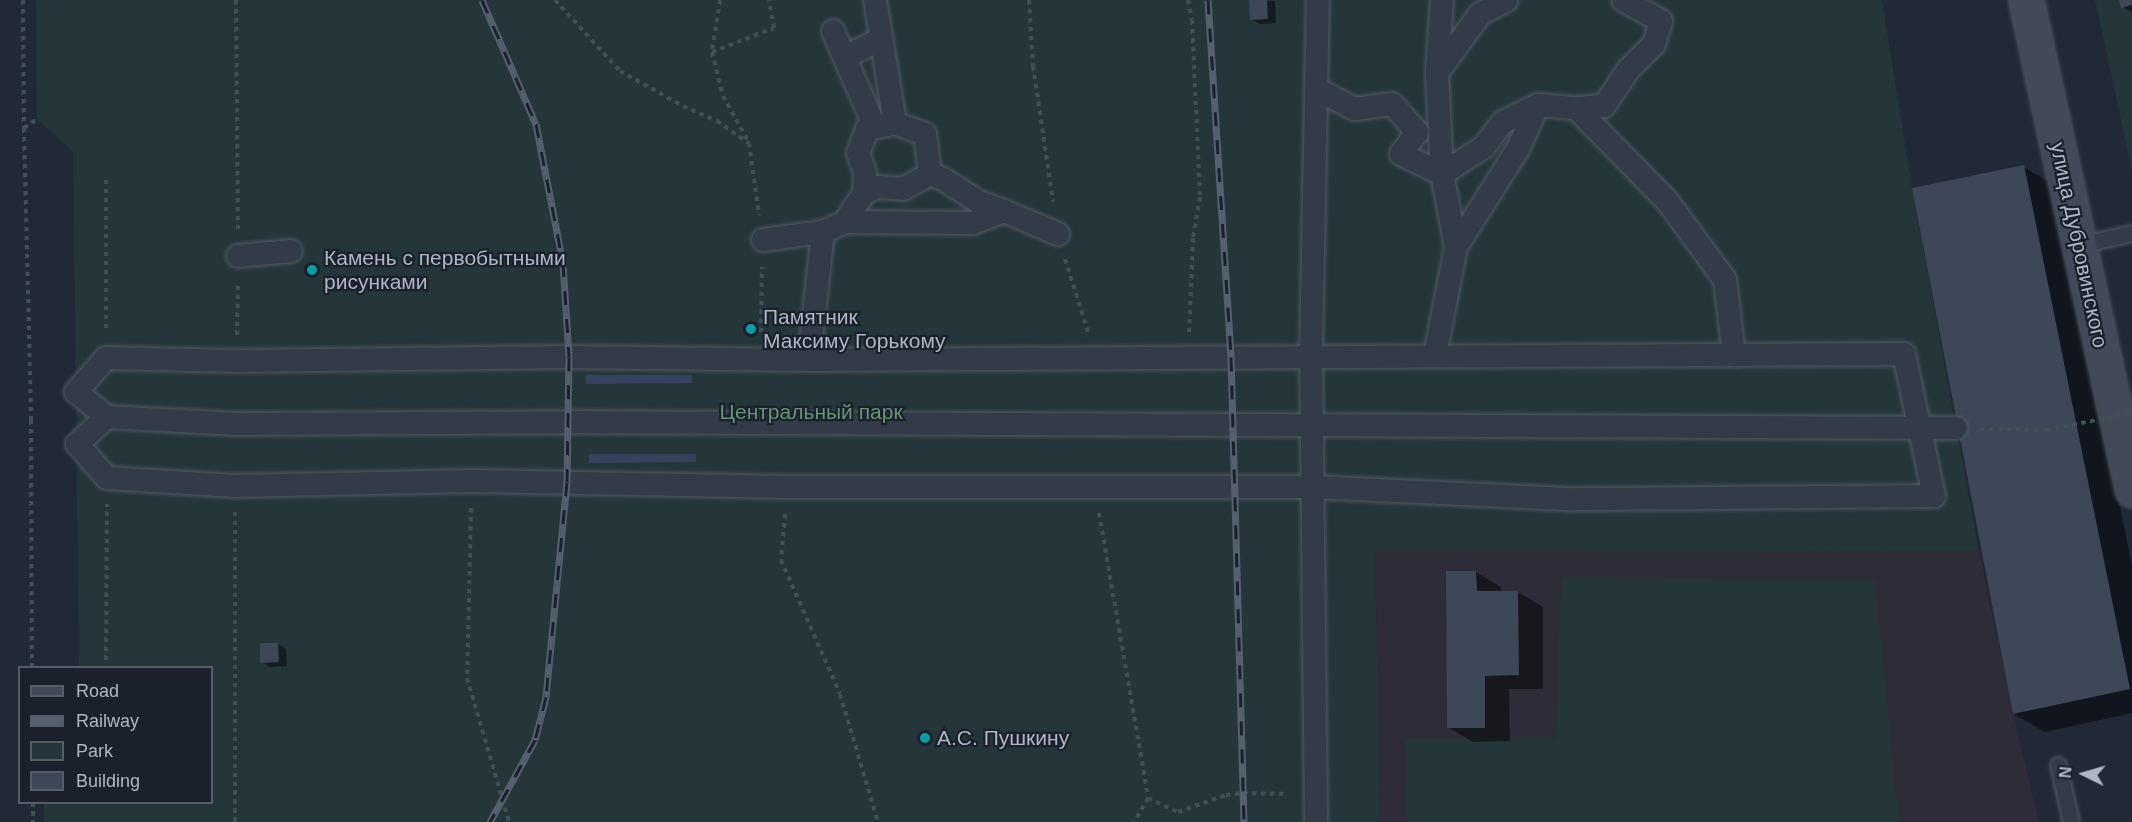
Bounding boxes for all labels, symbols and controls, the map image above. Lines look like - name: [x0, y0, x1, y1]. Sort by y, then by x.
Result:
- street label: улица Дубровинского: [2045, 140, 2113, 350]
- place label: Камень с первобытными рисунками: [324, 245, 566, 295]
- marker: Камень с первобытными рисунками: [305, 263, 319, 277]
- place label: Памятник Максиму Горькому: [763, 304, 946, 354]
- marker: Памятник Максиму Горькому: [744, 322, 758, 336]
- park label: Центральный парк: [719, 399, 903, 425]
- legend: [18, 666, 213, 804]
- text: Road: [76, 681, 119, 701]
- text: Railway: [76, 711, 139, 731]
- place label: А.С. Пушкину: [937, 725, 1069, 751]
- marker: А.С. Пушкину: [918, 731, 932, 745]
- text: Park: [76, 741, 113, 761]
- north arrow: [2054, 744, 2114, 804]
- text: N: [2057, 766, 2075, 779]
- text: Building: [76, 771, 140, 791]

